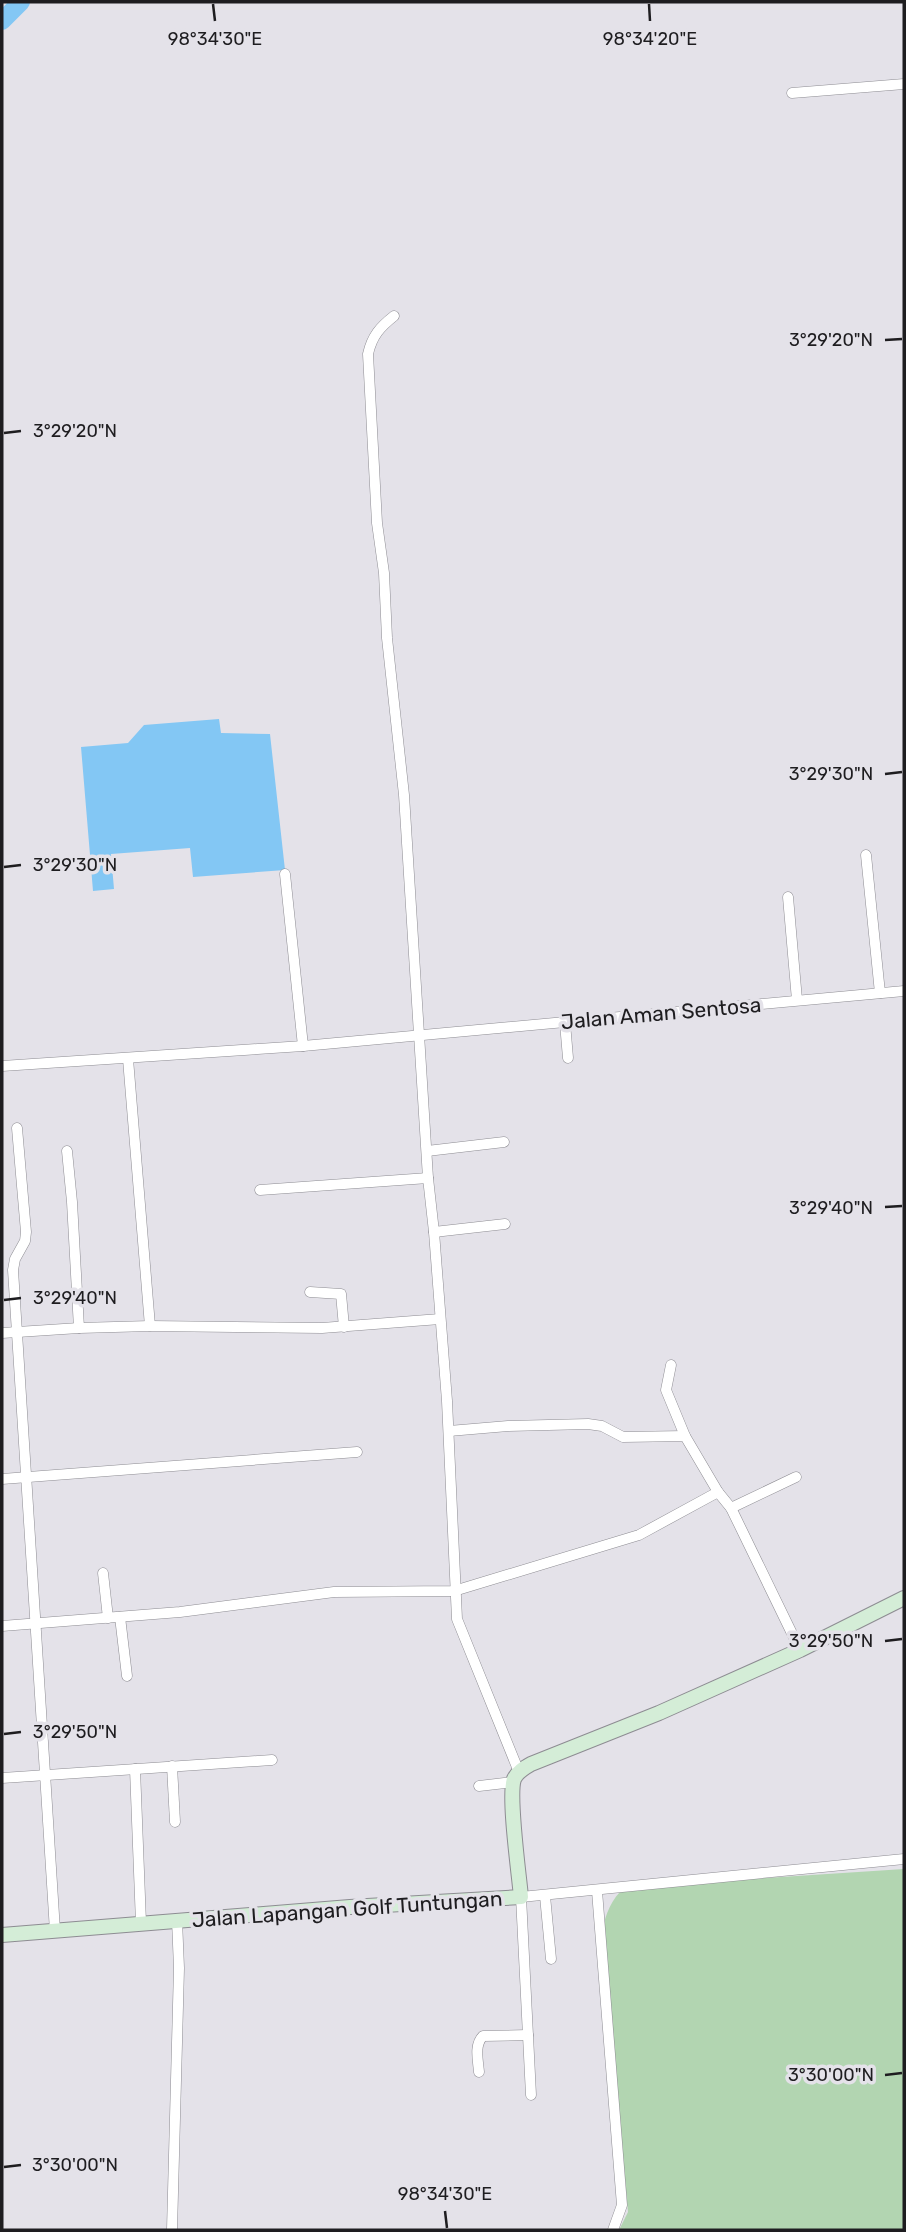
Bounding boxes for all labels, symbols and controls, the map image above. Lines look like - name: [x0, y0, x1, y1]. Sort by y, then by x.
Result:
- text: 98°34'30"E: [168, 28, 262, 50]
- text: 98°34'20"E: [603, 28, 697, 50]
- text: 3°29'20"N: [789, 329, 873, 351]
- text: 3°29'20"N: [33, 420, 117, 442]
- text: 3°29'30"N: [789, 763, 873, 785]
- text: 3°29'30"N: [33, 854, 117, 876]
- street label: Jalan Aman Sentosa: [560, 992, 762, 1034]
- text: 3°29'40"N: [789, 1197, 873, 1219]
- text: 3°29'40"N: [33, 1287, 117, 1309]
- text: 3°29'50"N: [789, 1630, 873, 1652]
- text: 3°29'50"N: [33, 1721, 117, 1743]
- street label: Jalan Lapangan Golf Tuntungan: [191, 1886, 503, 1932]
- text: 3°30'00"N: [788, 2064, 874, 2086]
- text: 3°30'00"N: [32, 2154, 118, 2176]
- text: 98°34'30"E: [398, 2183, 492, 2205]

